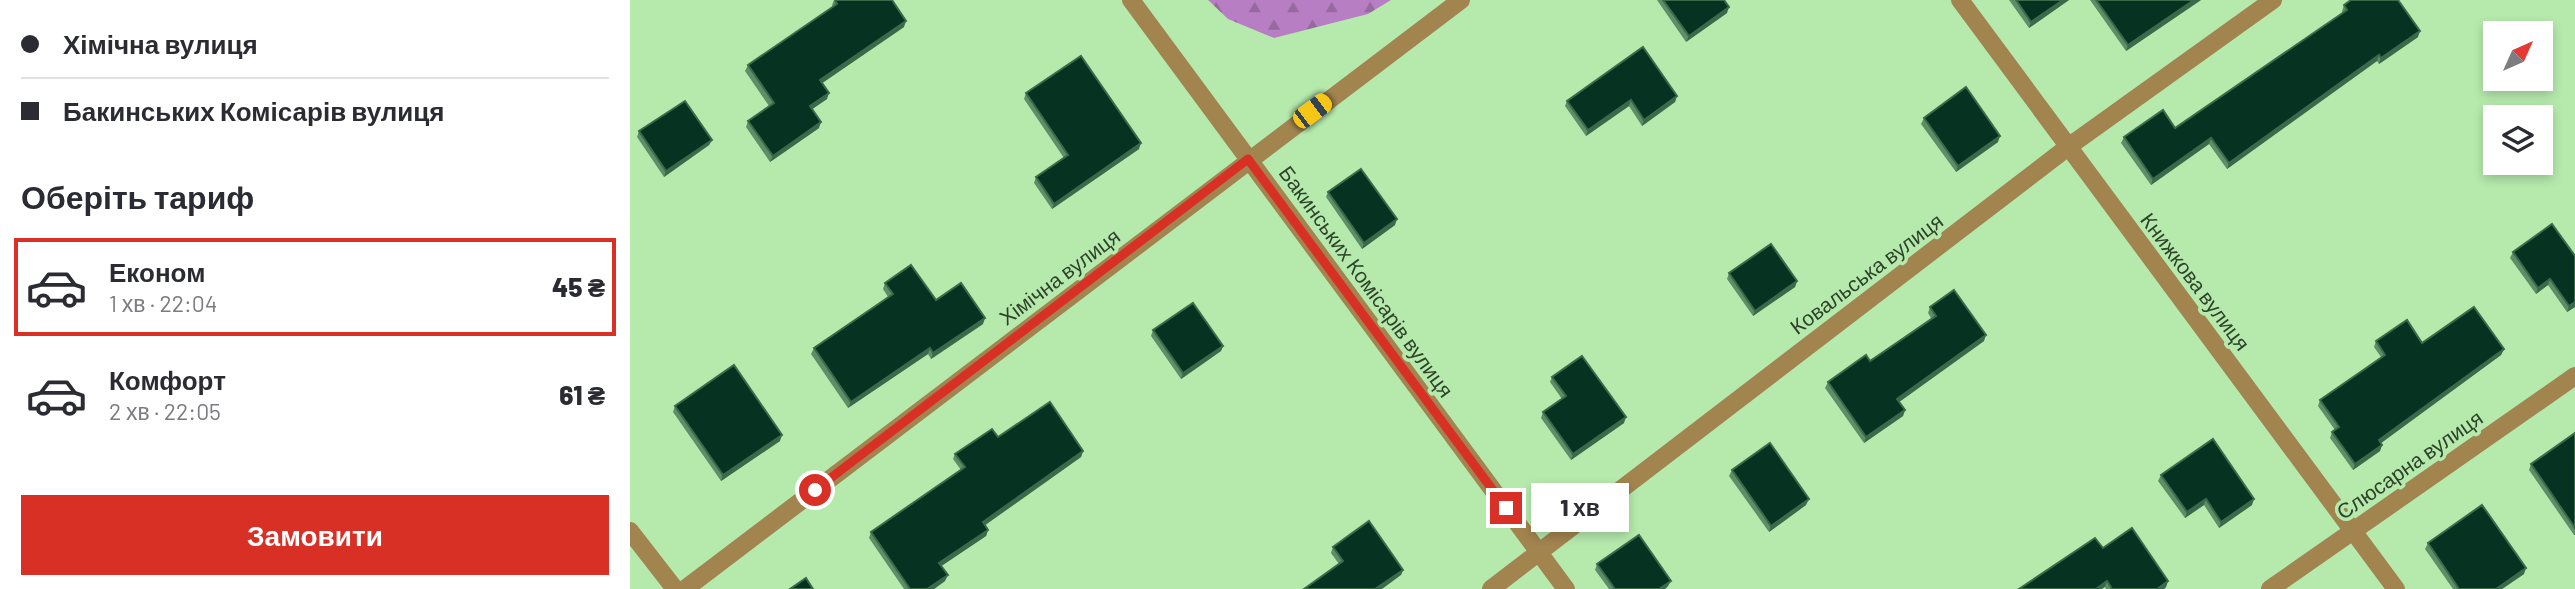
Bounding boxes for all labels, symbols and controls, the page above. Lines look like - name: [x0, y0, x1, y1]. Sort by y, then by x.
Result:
- north arrow: [2483, 21, 2553, 91]
- map controls: [2483, 21, 2553, 175]
- text: Хімічна вулиця: [63, 28, 258, 59]
- car: [1289, 90, 1336, 132]
- text: Бакинських Комісарів вулиця: [63, 95, 444, 126]
- button: layers: [2483, 105, 2553, 175]
- street label: Бакинських Комісарів вулиця: [1275, 160, 1459, 402]
- text: Оберіть тариф: [21, 177, 254, 215]
- street label: Ковальська вулиця: [1785, 207, 1947, 339]
- street label: Книжкова вулиця: [2136, 207, 2256, 355]
- street label: Хімічна вулиця: [994, 223, 1124, 329]
- icon: car: [25, 256, 88, 319]
- text: Економ: [109, 256, 205, 287]
- text: 45 ₴: [552, 271, 605, 302]
- text: 1 хв · 22:04: [109, 289, 218, 317]
- icon: car: [25, 364, 88, 427]
- text: Комфорт: [109, 364, 226, 395]
- text: 61 ₴: [559, 379, 605, 410]
- text: 2 хв · 22:05: [109, 397, 221, 425]
- street label: Слюсарна вулиця: [2331, 404, 2487, 524]
- route start: [799, 474, 831, 506]
- callout: 1 хв: [1530, 484, 1628, 532]
- route end: [1490, 492, 1522, 524]
- text: 1 хв: [1560, 493, 1600, 521]
- button: Замовити: [21, 495, 609, 575]

